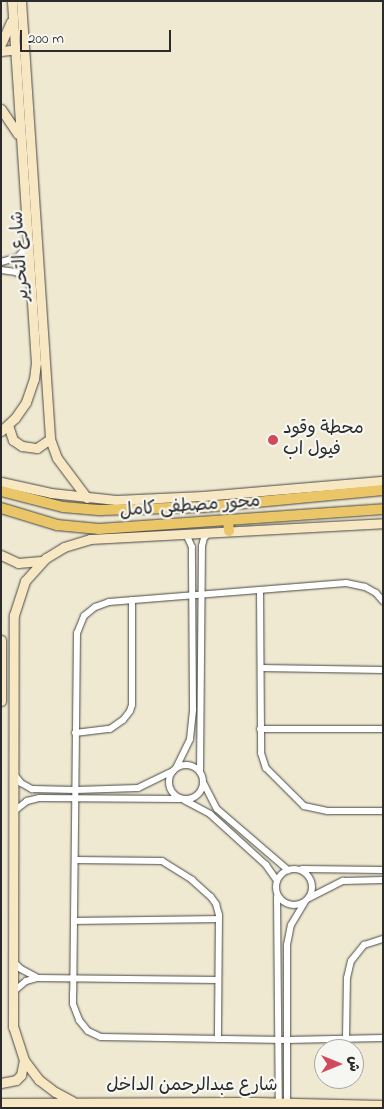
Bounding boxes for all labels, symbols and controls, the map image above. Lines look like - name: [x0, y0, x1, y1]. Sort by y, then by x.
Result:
- scale bar: [22, 20, 174, 52]
- text: 200 m: [28, 28, 64, 50]
- street label: شارع التحرير: [7, 210, 35, 302]
- place label: محطة وقود فيول اب: [283, 419, 364, 462]
- marker: محطة وقود فيول اب: [267, 434, 279, 446]
- street label: محور مصطفى كامل: [119, 491, 261, 523]
- north arrow: [314, 1039, 364, 1089]
- text: ش: [343, 1056, 364, 1072]
- street label: شارع عبدالرحمن الداخل: [106, 1075, 278, 1097]

